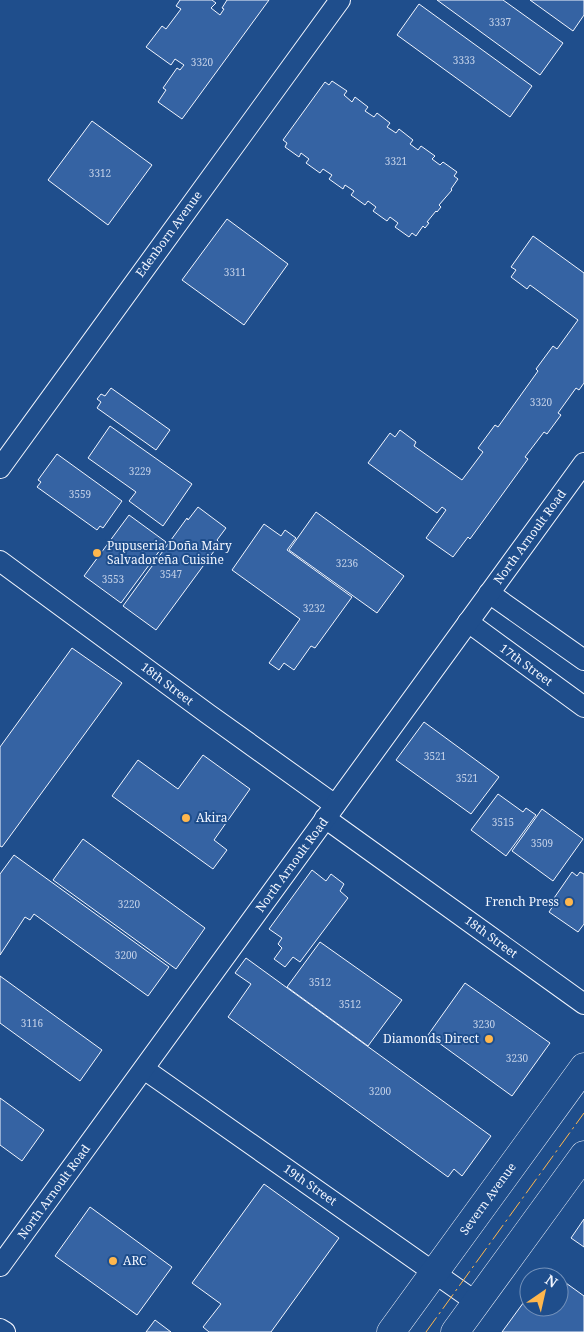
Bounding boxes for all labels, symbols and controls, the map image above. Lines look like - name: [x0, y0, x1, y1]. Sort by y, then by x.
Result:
- house number: 3337: [489, 15, 512, 29]
- house number: 3333: [453, 53, 476, 67]
- house number: 3320: [191, 55, 214, 69]
- house number: 3321: [385, 154, 407, 168]
- house number: 3312: [89, 166, 111, 180]
- street label: Edenborn Avenue: [132, 187, 206, 280]
- house number: 3311: [224, 265, 246, 279]
- house number: 3320: [530, 395, 553, 409]
- house number: 3229: [129, 464, 151, 478]
- street label: North Arnoult Road: [489, 485, 570, 587]
- house number: 3559: [69, 487, 91, 501]
- place label: Pupuseria Doña Mary Salvadoreña Cuisine: [107, 537, 232, 568]
- marker: Pupuseria Doña Mary Salvadoreña Cuisine: [91, 547, 103, 559]
- house number: 3236: [336, 556, 359, 570]
- house number: 3547: [160, 567, 183, 581]
- house number: 3553: [102, 572, 125, 586]
- house number: 3232: [303, 601, 325, 615]
- street label: 17th Street: [496, 640, 556, 690]
- street label: 18th Street: [137, 658, 197, 709]
- house number: 3521: [424, 749, 446, 763]
- house number: 3521: [456, 771, 478, 785]
- place label: Akira: [196, 809, 228, 826]
- marker: Akira: [180, 812, 192, 824]
- street label: North Arnoult Road: [251, 813, 332, 915]
- house number: 3515: [492, 815, 514, 829]
- house number: 3509: [531, 836, 553, 850]
- place label: French Press: [485, 893, 559, 910]
- marker: French Press: [563, 896, 575, 908]
- house number: 3220: [118, 897, 141, 911]
- street label: 18th Street: [461, 912, 521, 962]
- house number: 3200: [115, 948, 138, 962]
- house number: 3512: [309, 975, 331, 989]
- house number: 3512: [339, 997, 361, 1011]
- house number: 3116: [21, 1016, 44, 1030]
- house number: 3230: [473, 1017, 496, 1031]
- place label: Diamonds Direct: [383, 1030, 479, 1047]
- marker: Diamonds Direct: [483, 1033, 495, 1045]
- house number: 3230: [506, 1051, 529, 1065]
- house number: 3200: [369, 1084, 392, 1098]
- street label: North Arnoult Road: [13, 1140, 94, 1242]
- street label: Severn Avenue: [456, 1159, 520, 1238]
- street label: 19th Street: [280, 1160, 340, 1209]
- place label: ARC: [123, 1252, 146, 1269]
- marker: ARC: [107, 1255, 119, 1267]
- north arrow: [519, 1267, 569, 1317]
- text: N: [542, 1270, 561, 1292]

